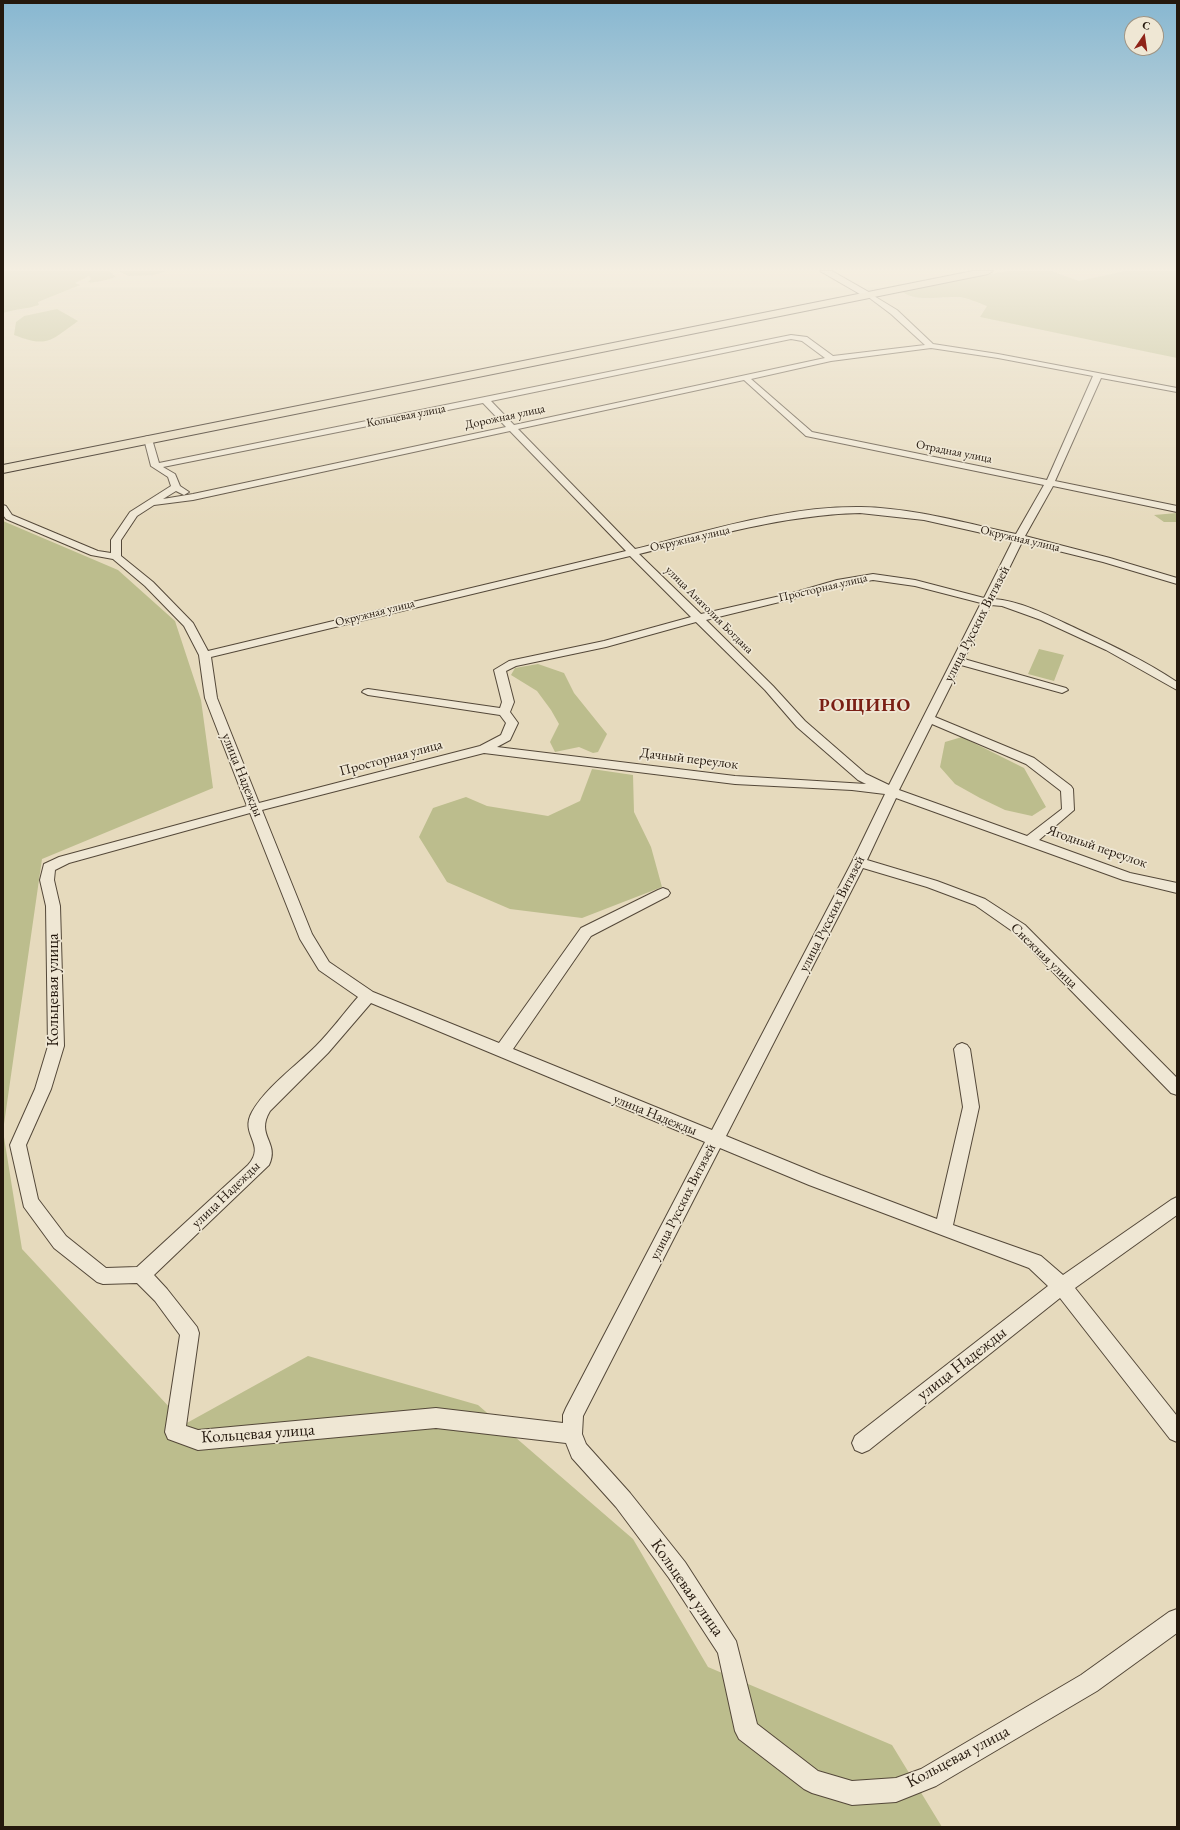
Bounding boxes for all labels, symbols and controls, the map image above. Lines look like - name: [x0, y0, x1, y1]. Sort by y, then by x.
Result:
- north arrow: [1124, 16, 1164, 56]
- text: С: [1141, 18, 1152, 33]
- street label: Кольцевая улица: [365, 401, 447, 431]
- street label: Дорожная улица: [464, 401, 546, 433]
- street label: Отрадная улица: [915, 438, 993, 466]
- street label: Окружная улица: [649, 523, 731, 555]
- street label: Окружная улица: [979, 523, 1061, 555]
- street label: улица Анатолия Богдана: [662, 563, 756, 657]
- street label: улица Русских Витязей: [940, 563, 1014, 685]
- street label: Просторная улица: [777, 571, 869, 605]
- street label: Окружная улица: [334, 596, 416, 630]
- district label: РОЩИНО: [819, 695, 911, 717]
- street label: улица Надежды: [218, 731, 266, 819]
- street label: Просторная улица: [338, 736, 444, 780]
- street label: Дачный переулок: [639, 745, 739, 773]
- street label: Ягодный переулок: [1045, 822, 1149, 872]
- street label: улица Русских Витязей: [795, 853, 869, 975]
- street label: Снежная улица: [1007, 920, 1081, 992]
- street label: Кольцевая улица: [43, 933, 63, 1047]
- street label: улица Надежды: [611, 1091, 699, 1139]
- street label: улица Русских Витязей: [646, 1141, 720, 1263]
- street label: улица Надежды: [188, 1158, 264, 1232]
- street label: улица Надежды: [913, 1323, 1011, 1405]
- street label: Кольцевая улица: [201, 1420, 315, 1448]
- street label: Кольцевая улица: [646, 1536, 728, 1640]
- street label: Кольцевая улица: [903, 1721, 1013, 1793]

